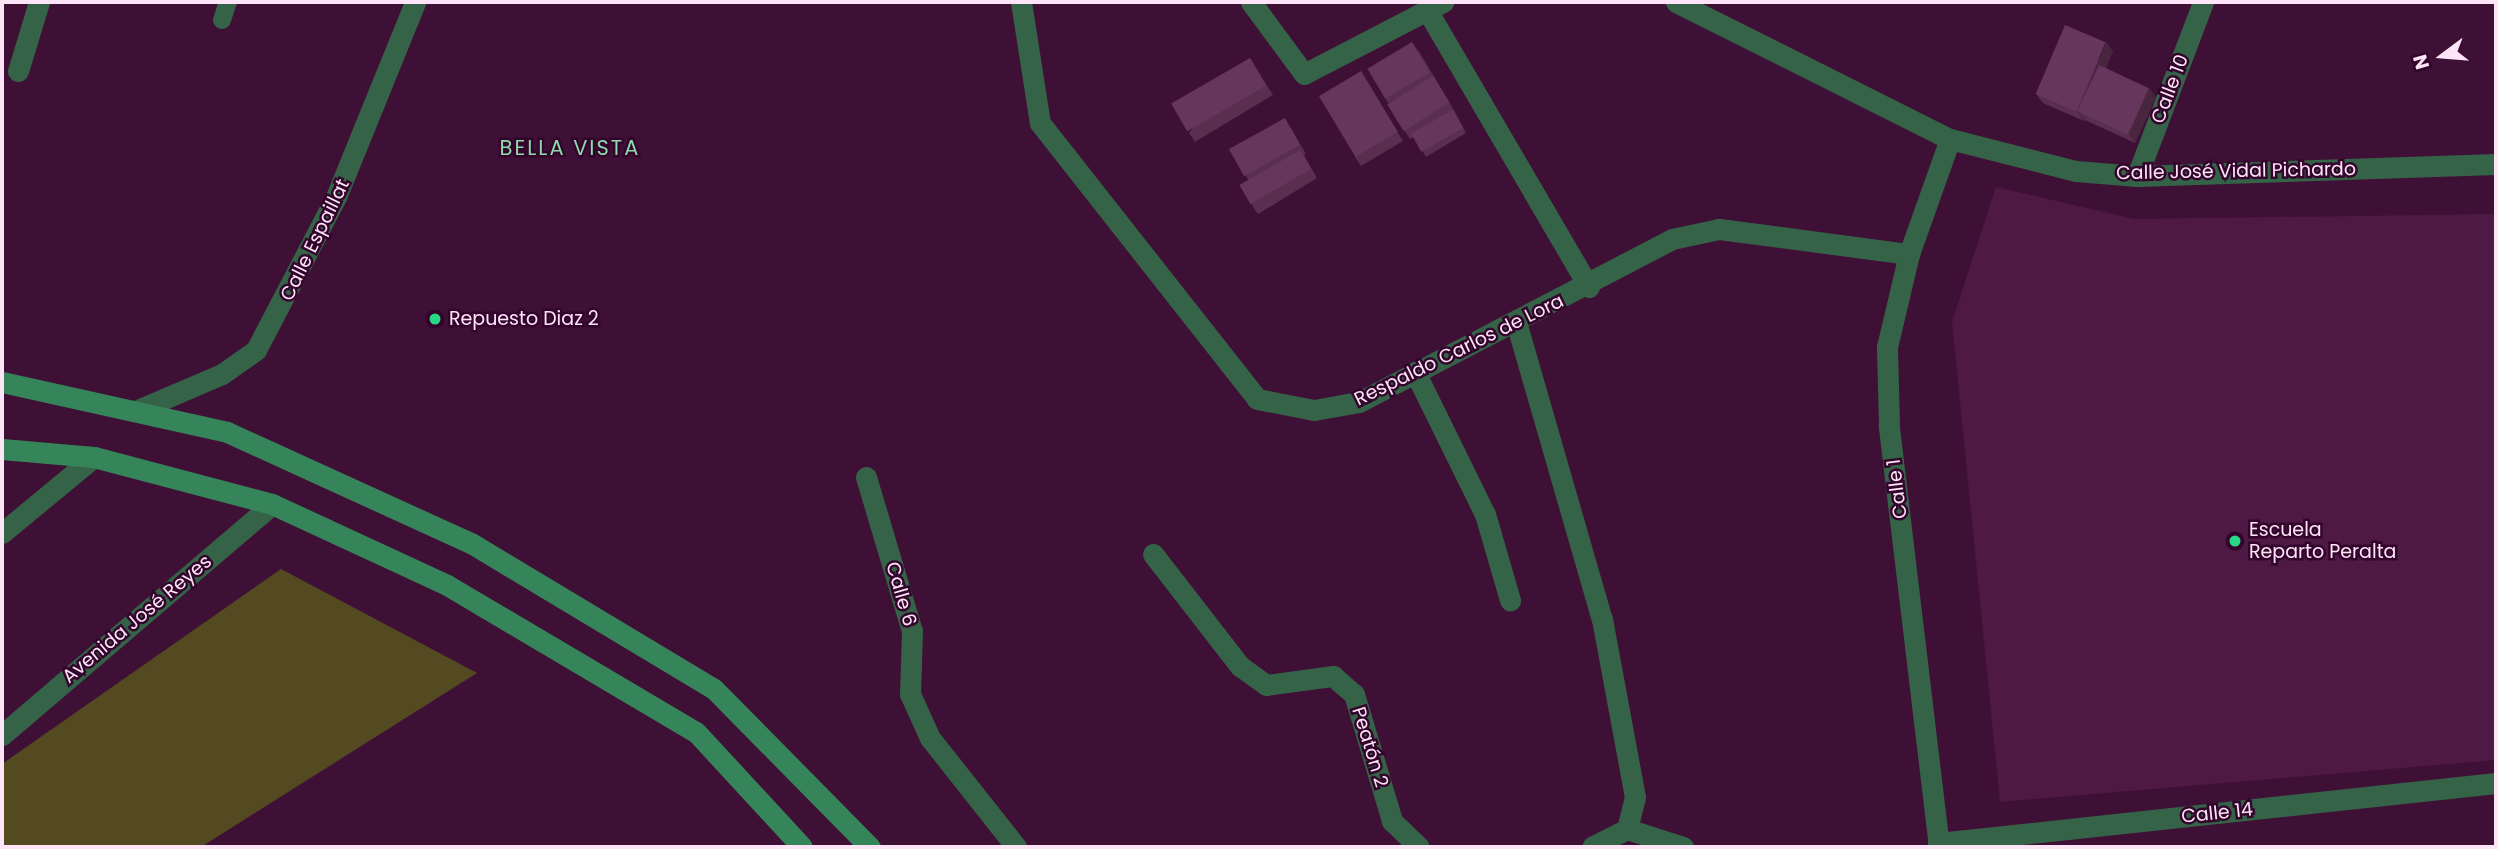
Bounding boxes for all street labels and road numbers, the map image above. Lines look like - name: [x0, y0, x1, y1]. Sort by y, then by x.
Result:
- street label: Calle 10: [2147, 51, 2193, 127]
- street label: Calle José Vidal Pichardo: [2116, 158, 2356, 184]
- street label: Calle Espaillat: [276, 175, 354, 305]
- street label: Respaldo Carlos de Lora: [1351, 289, 1567, 411]
- street label: Calle 1: [1882, 458, 1912, 520]
- street label: Avenida José Reyes: [58, 550, 216, 688]
- street label: Calle 6: [881, 559, 921, 629]
- street label: Peatón 2: [1347, 704, 1393, 790]
- street label: Calle 14: [2180, 798, 2254, 828]

